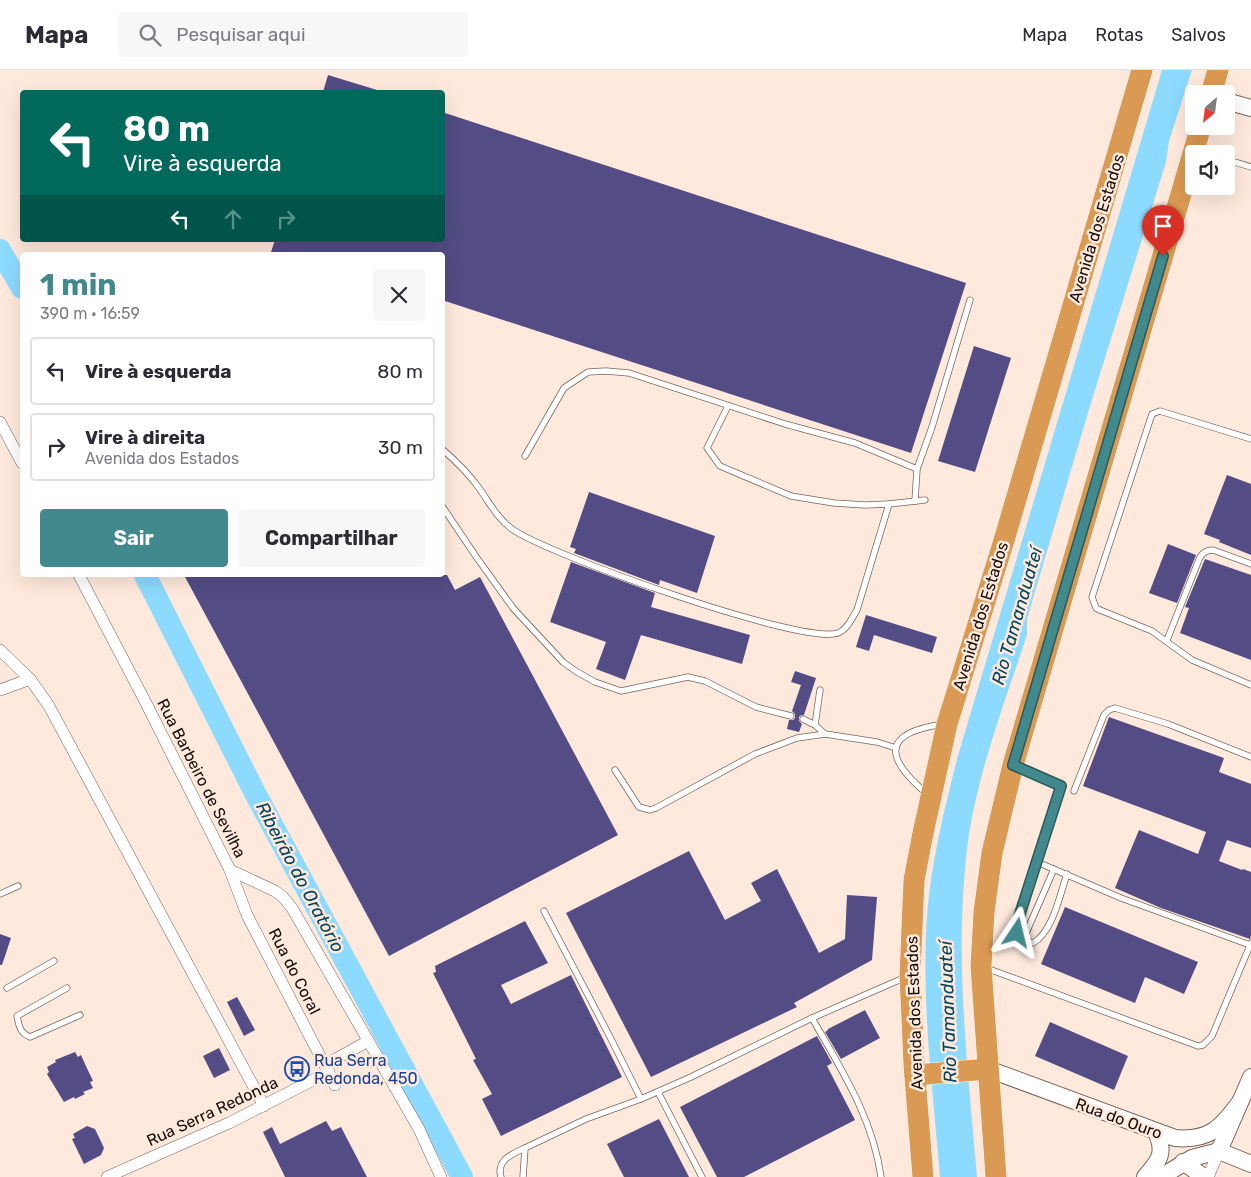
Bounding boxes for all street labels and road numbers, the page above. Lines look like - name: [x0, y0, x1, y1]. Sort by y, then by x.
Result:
- street label: Avenida dos Estados: [1065, 152, 1128, 305]
- street label: Avenida dos Estados: [949, 540, 1012, 693]
- street label: Rua Barbeiro de Sevilha: [153, 695, 250, 861]
- street label: Rua do Coral: [265, 925, 324, 1017]
- street label: Avenida dos Estados: [902, 936, 927, 1090]
- street label: Rua Serra Redonda: [144, 1073, 281, 1150]
- street label: Rua do Ouro: [1073, 1094, 1165, 1143]

